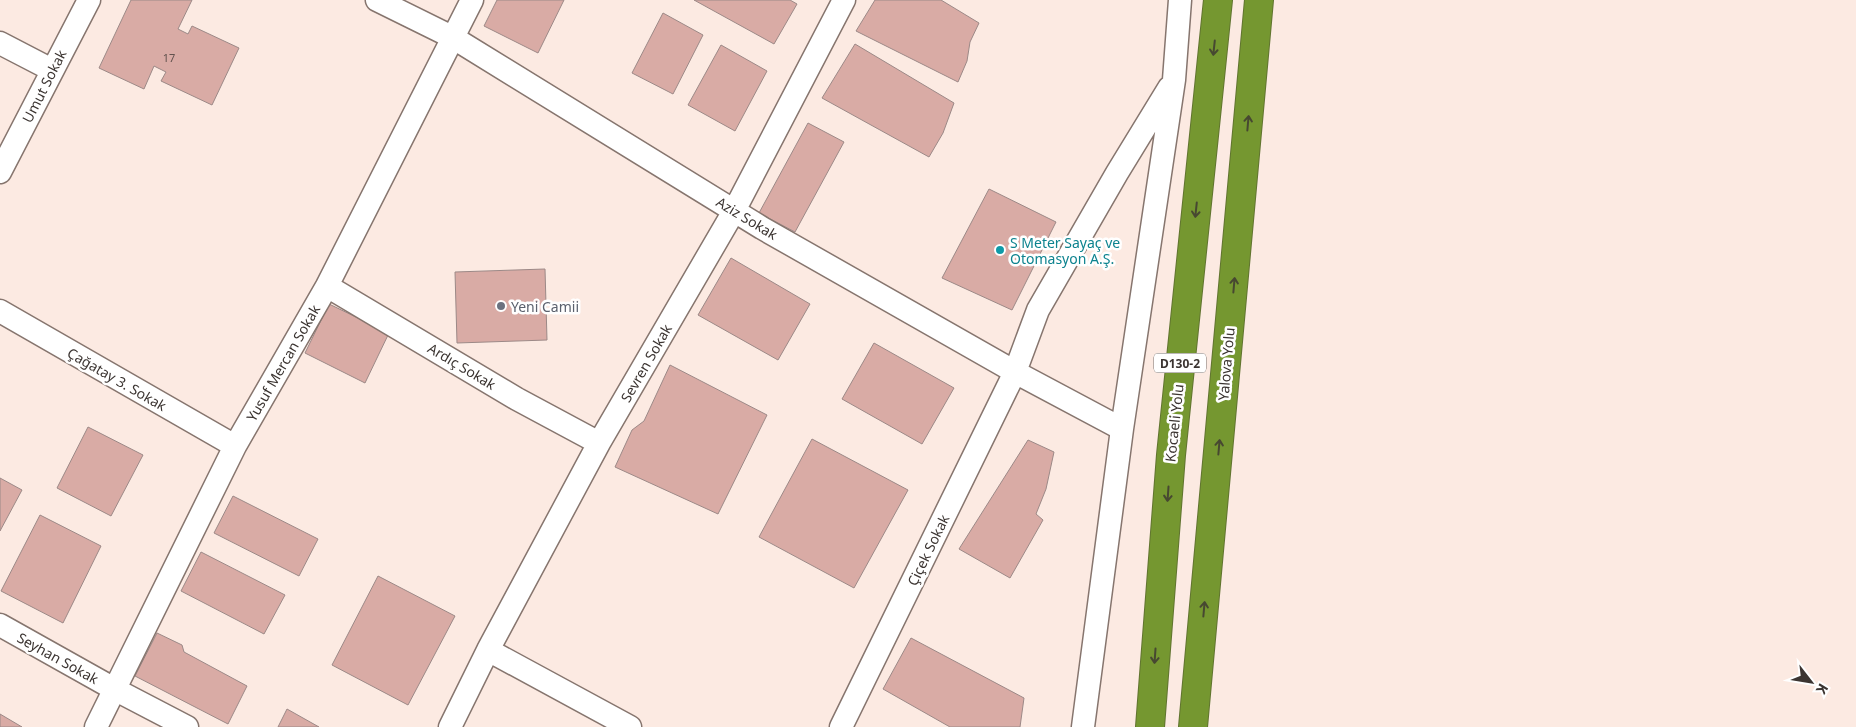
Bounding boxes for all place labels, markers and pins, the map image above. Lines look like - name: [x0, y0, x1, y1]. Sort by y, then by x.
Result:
- place label: S Meter Sayaç ve Otomasyon A.Ş.: [1010, 233, 1120, 268]
- marker: S Meter Sayaç ve Otomasyon A.Ş.: [994, 244, 1006, 256]
- place label: Yeni Camii: [511, 297, 579, 316]
- marker: Yeni Camii: [495, 300, 507, 312]

